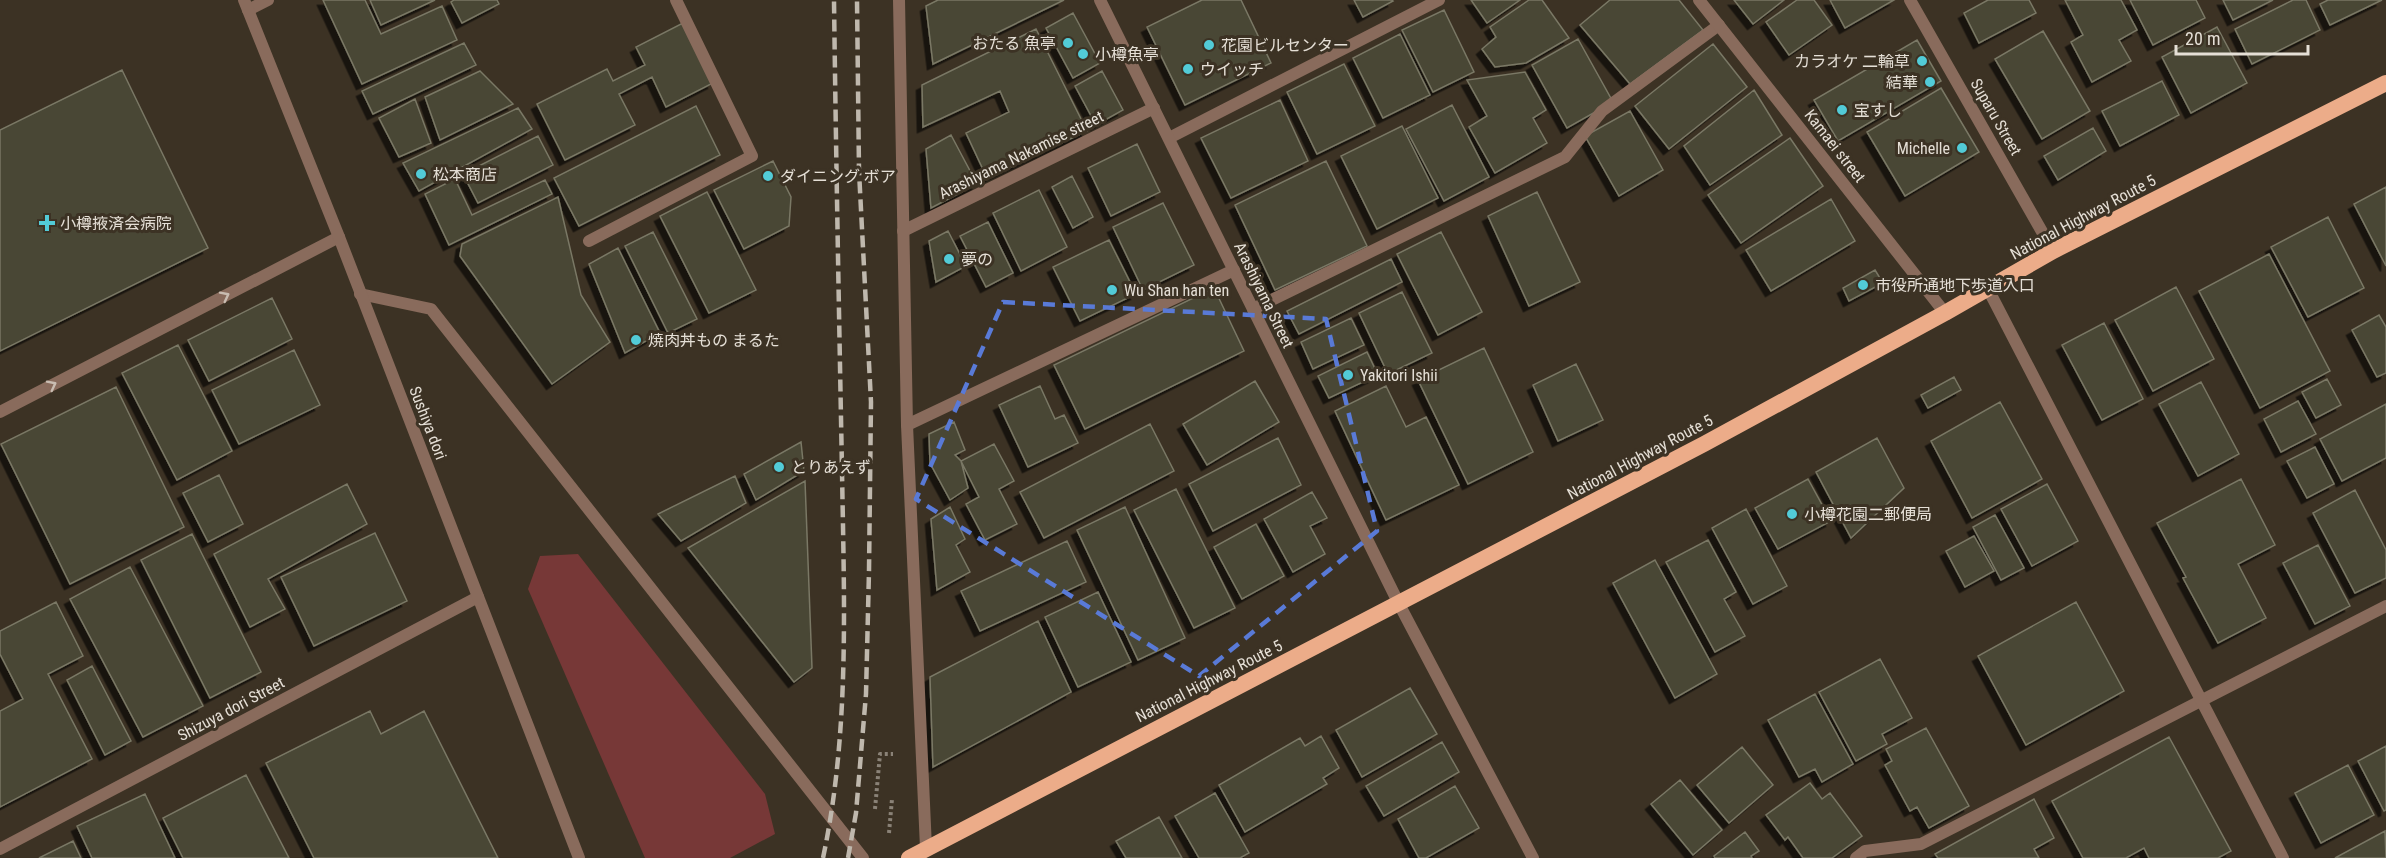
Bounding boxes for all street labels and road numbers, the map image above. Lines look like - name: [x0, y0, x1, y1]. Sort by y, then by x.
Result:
- street label: Suparu Street: [1966, 75, 2026, 159]
- street label: Kamaei street: [1801, 106, 1870, 187]
- street label: Arashiyama Nakamise street: [936, 107, 1107, 203]
- street label: National Highway Route 5: [2007, 170, 2159, 263]
- street label: Arashiyama Street: [1230, 239, 1298, 351]
- street label: Sushiya dori: [405, 384, 451, 462]
- street label: National Highway Route 5: [1564, 410, 1716, 503]
- street label: National Highway Route 5: [1132, 636, 1286, 726]
- street label: Shizuya dori Street: [174, 673, 288, 745]

